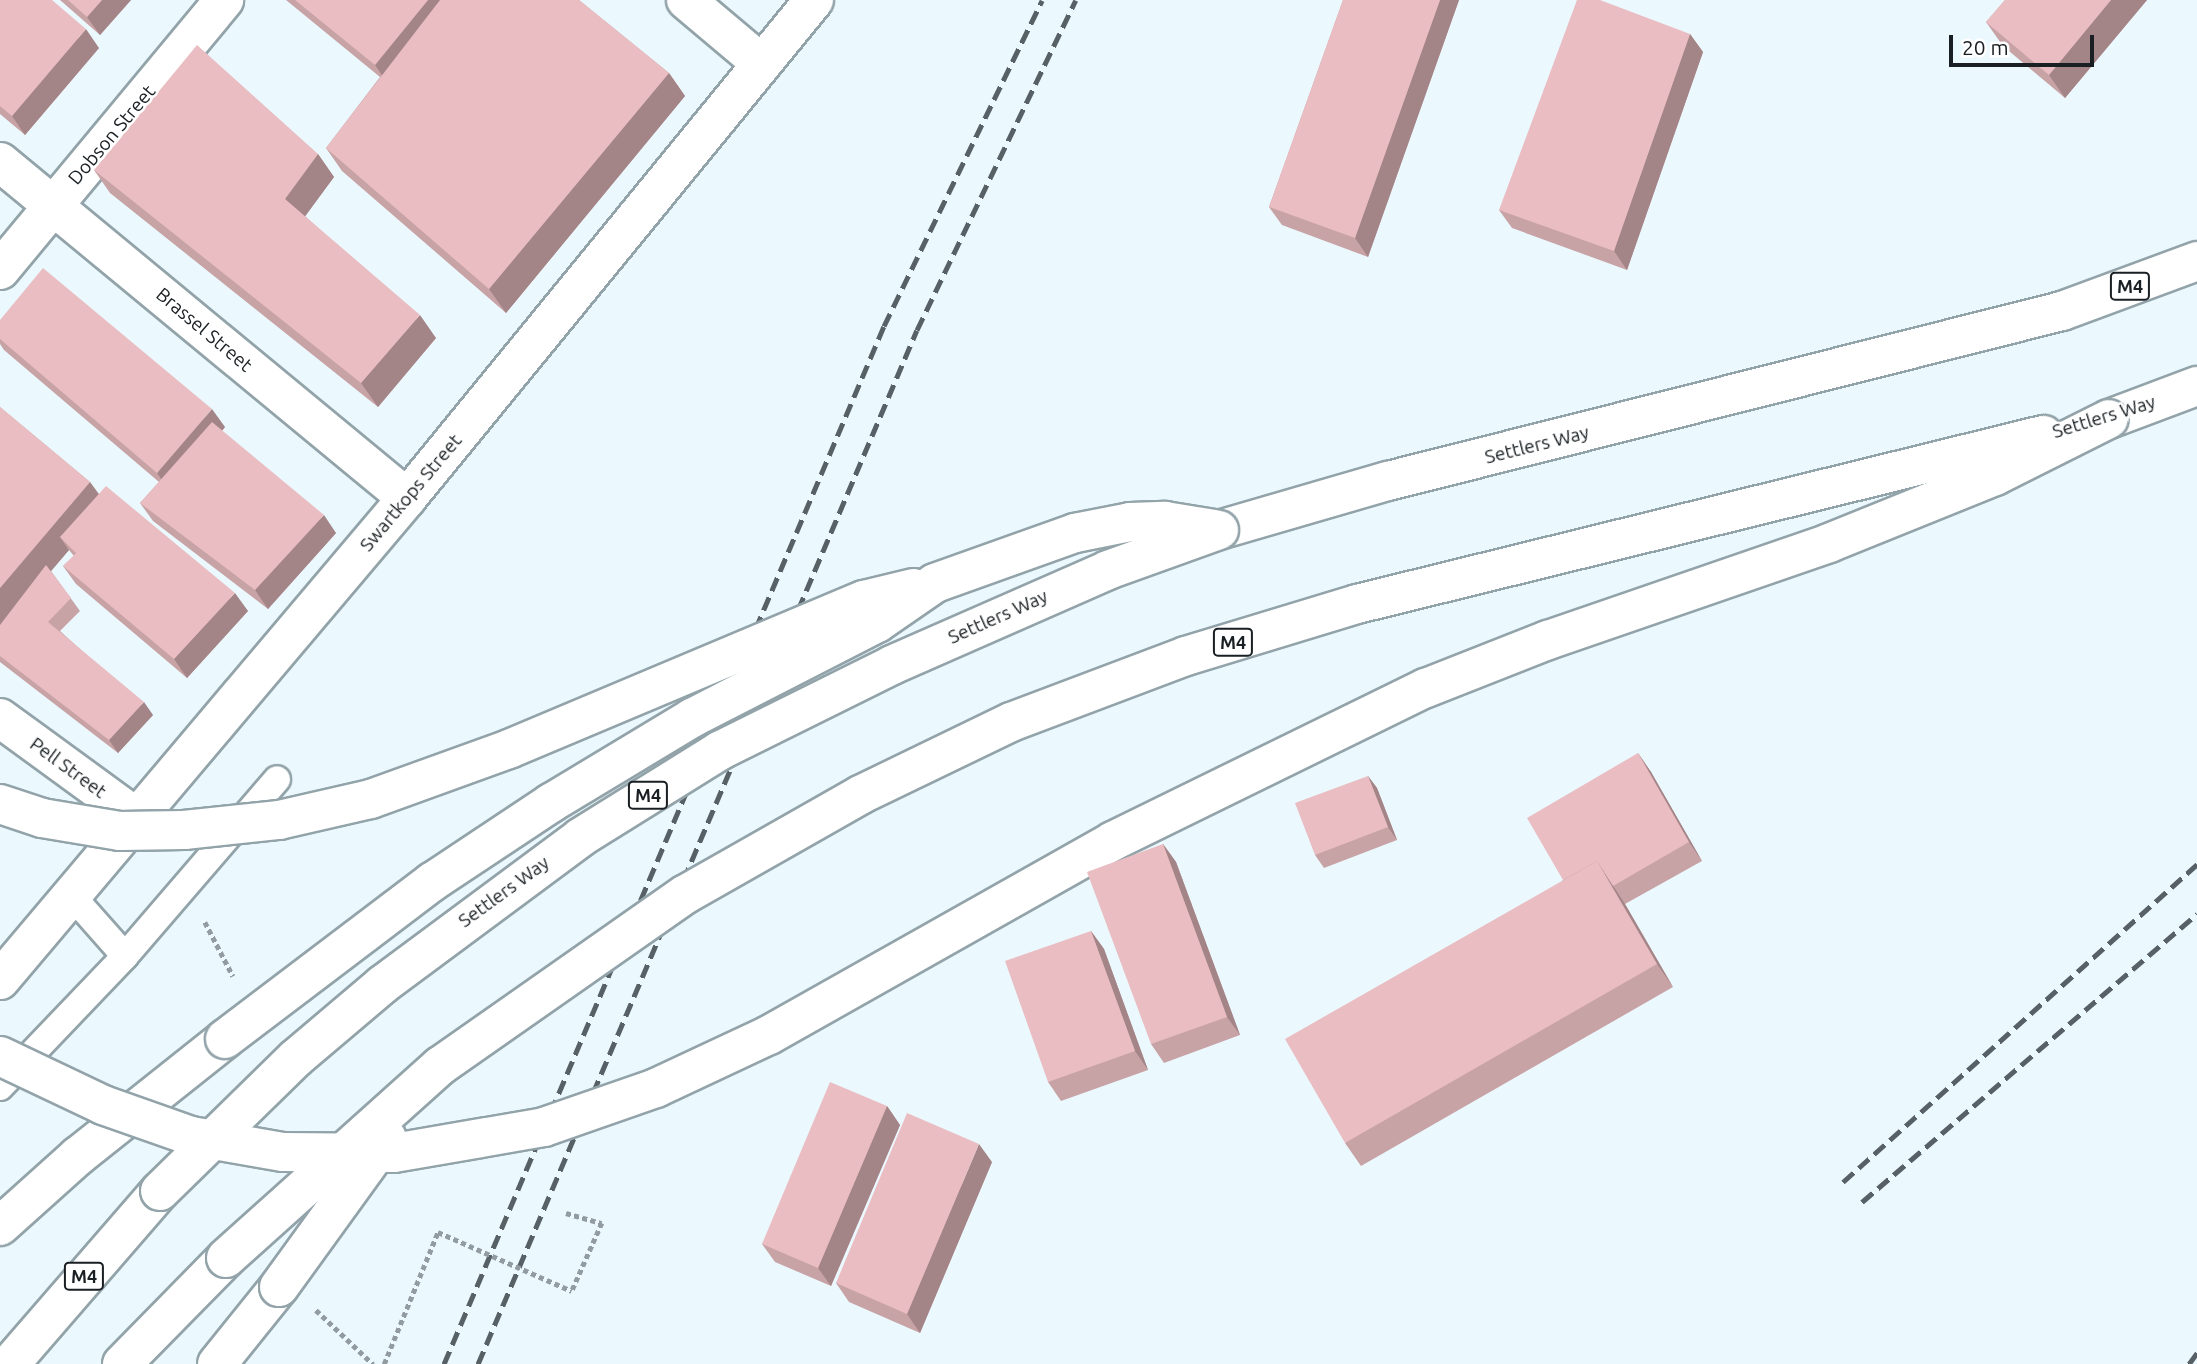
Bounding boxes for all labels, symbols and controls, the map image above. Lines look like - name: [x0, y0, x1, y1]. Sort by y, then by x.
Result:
- scale bar: [1952, 21, 2097, 65]
- text: 20 m: [1962, 35, 2009, 59]
- street label: Dobson Street: [64, 80, 160, 190]
- road number: M4: [2109, 272, 2151, 300]
- street label: Brassel Street: [151, 283, 257, 377]
- street label: Settlers Way: [2050, 390, 2158, 444]
- street label: Settlers Way: [1482, 421, 1592, 469]
- street label: Swartkops Street: [355, 430, 467, 556]
- street label: Settlers Way: [945, 585, 1051, 649]
- road number: M4: [1212, 628, 1254, 656]
- street label: Pell Street: [25, 733, 111, 803]
- road number: M4: [627, 780, 669, 810]
- street label: Settlers Way: [454, 851, 554, 933]
- road number: M4: [63, 1261, 105, 1290]

